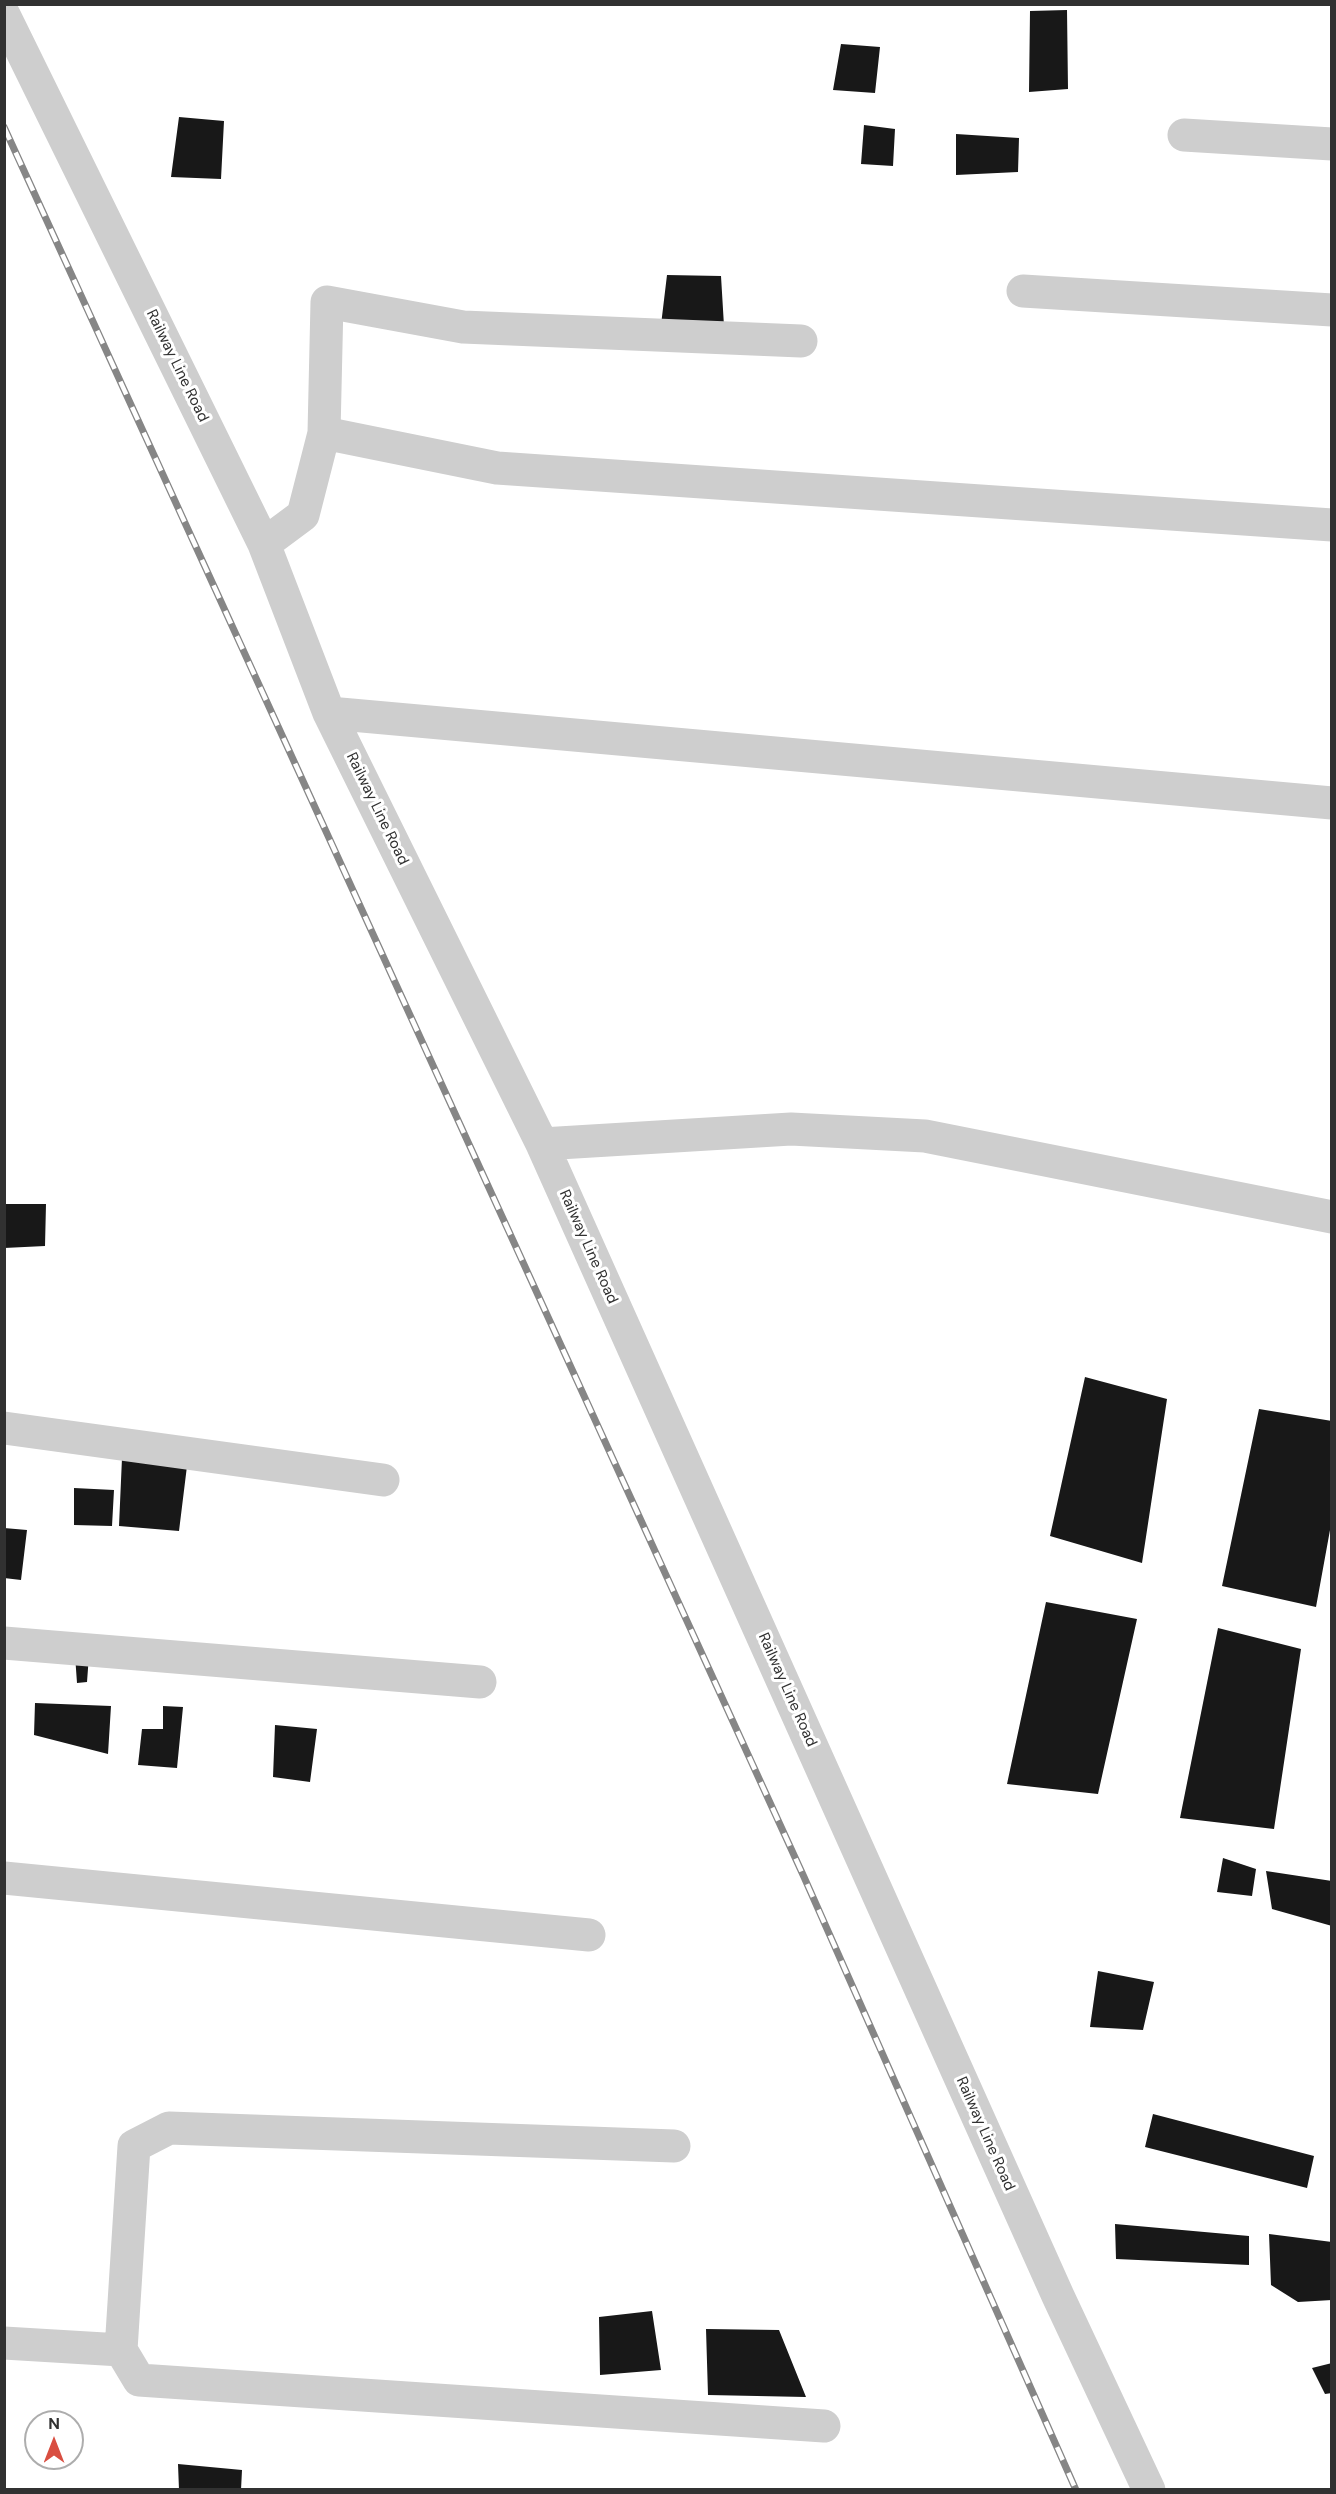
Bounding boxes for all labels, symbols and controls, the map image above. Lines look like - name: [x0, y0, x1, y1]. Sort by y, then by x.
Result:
- street label: Railway Line Road: [142, 307, 212, 425]
- street label: Railway Line Road: [342, 750, 412, 868]
- street label: Railway Line Road: [555, 1187, 621, 1307]
- street label: Railway Line Road: [754, 1630, 820, 1750]
- street label: Railway Line Road: [952, 2074, 1018, 2194]
- north arrow: [24, 2410, 84, 2470]
- text: N: [48, 2413, 60, 2434]

